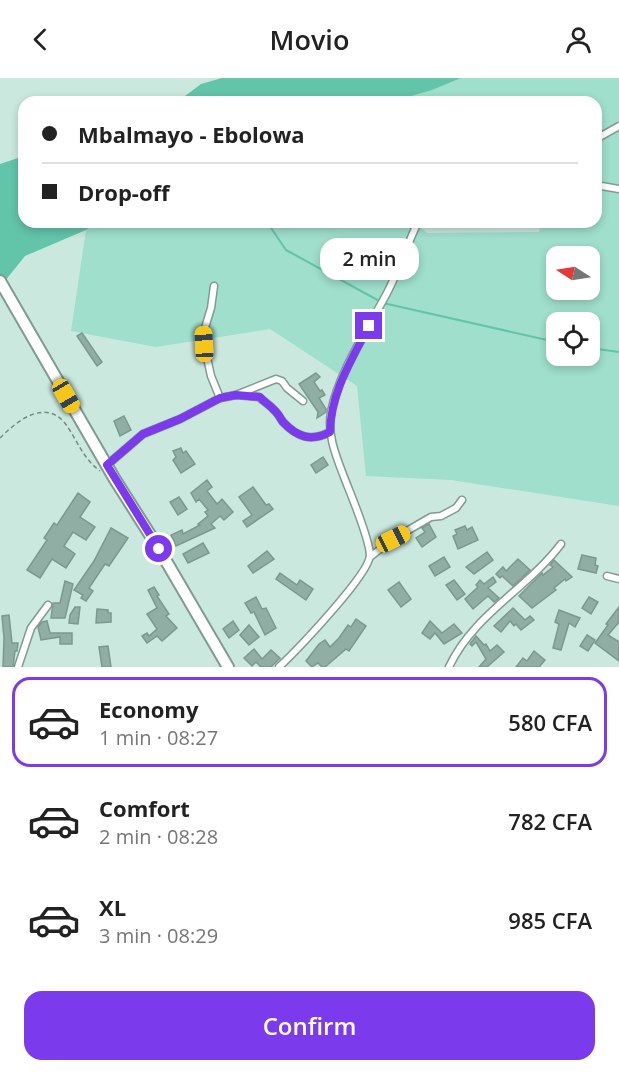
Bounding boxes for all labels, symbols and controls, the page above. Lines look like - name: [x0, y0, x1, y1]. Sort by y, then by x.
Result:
- text: Movio: [270, 21, 349, 58]
- icon: back: [24, 23, 57, 56]
- icon: person: [562, 23, 595, 56]
- text: Mbalmayo - Ebolowa: [78, 119, 305, 149]
- text: Drop-off: [78, 177, 170, 207]
- callout: 2 min: [320, 239, 418, 281]
- text: 2 min: [343, 245, 397, 272]
- north arrow: [546, 246, 600, 300]
- map controls: [546, 246, 600, 366]
- route end: [355, 312, 382, 339]
- button: locate: [546, 312, 600, 366]
- car: [194, 326, 214, 362]
- car: [49, 376, 83, 416]
- car: [373, 523, 413, 555]
- route start: [145, 535, 172, 562]
- text: Economy: [99, 694, 198, 724]
- icon: car: [27, 695, 81, 749]
- text: 580 CFA: [508, 707, 592, 737]
- text: 1 min · 08:27: [99, 724, 218, 751]
- text: Comfort: [99, 793, 190, 823]
- icon: car: [27, 794, 81, 848]
- text: 782 CFA: [508, 806, 592, 836]
- text: 2 min · 08:28: [99, 823, 218, 850]
- text: XL: [99, 892, 126, 922]
- icon: car: [27, 893, 81, 947]
- text: 985 CFA: [508, 905, 592, 935]
- text: 3 min · 08:29: [99, 922, 218, 949]
- button: Confirm: [24, 991, 595, 1060]

